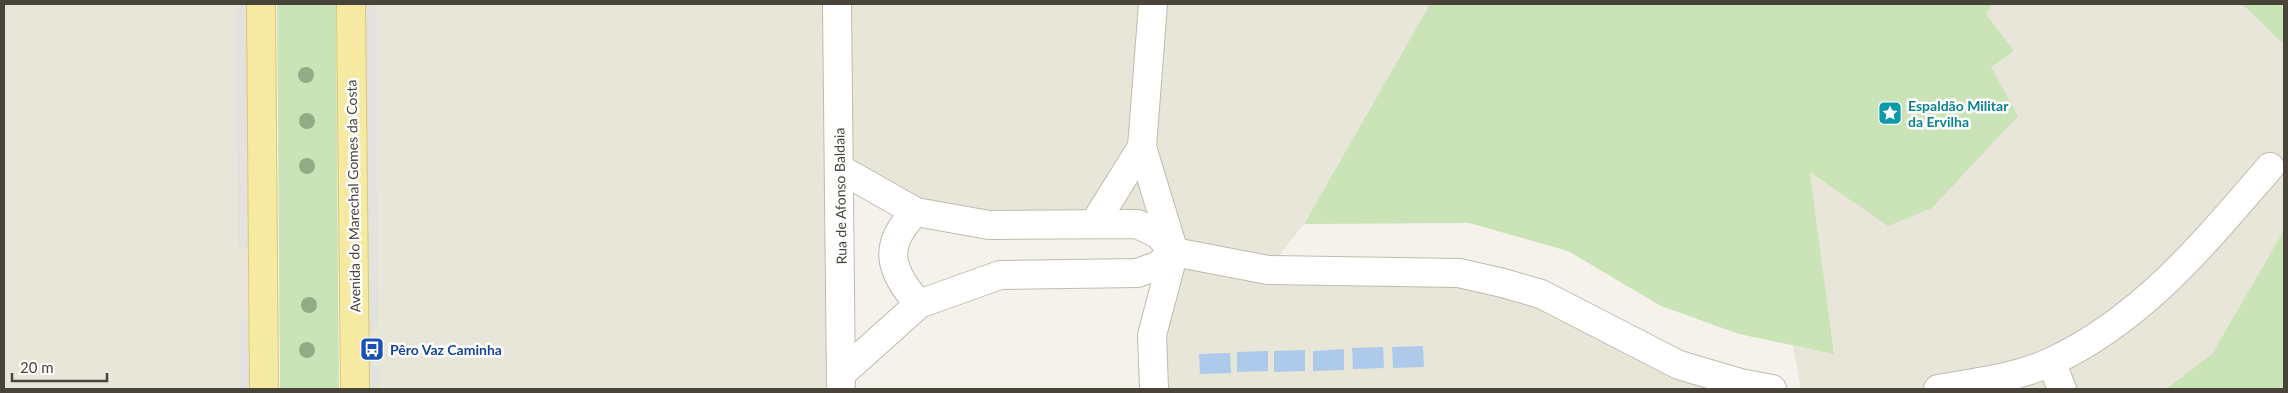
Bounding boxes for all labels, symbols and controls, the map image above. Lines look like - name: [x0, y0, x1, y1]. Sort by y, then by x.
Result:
- street label: Avenida do Marechal Gomes da Costa: [342, 79, 364, 313]
- place label: Espaldão Militar da Ervilha: [1908, 97, 2009, 130]
- place icon: Espaldão Militar da Ervilha: [1877, 100, 1903, 126]
- street label: Rua de Afonso Baldaia: [830, 127, 850, 264]
- bus stop icon: Pêro Vaz Caminha: [359, 336, 385, 362]
- place label: Pêro Vaz Caminha: [390, 341, 502, 358]
- scale bar: [12, 350, 108, 382]
- text: 20 m: [20, 358, 54, 376]

